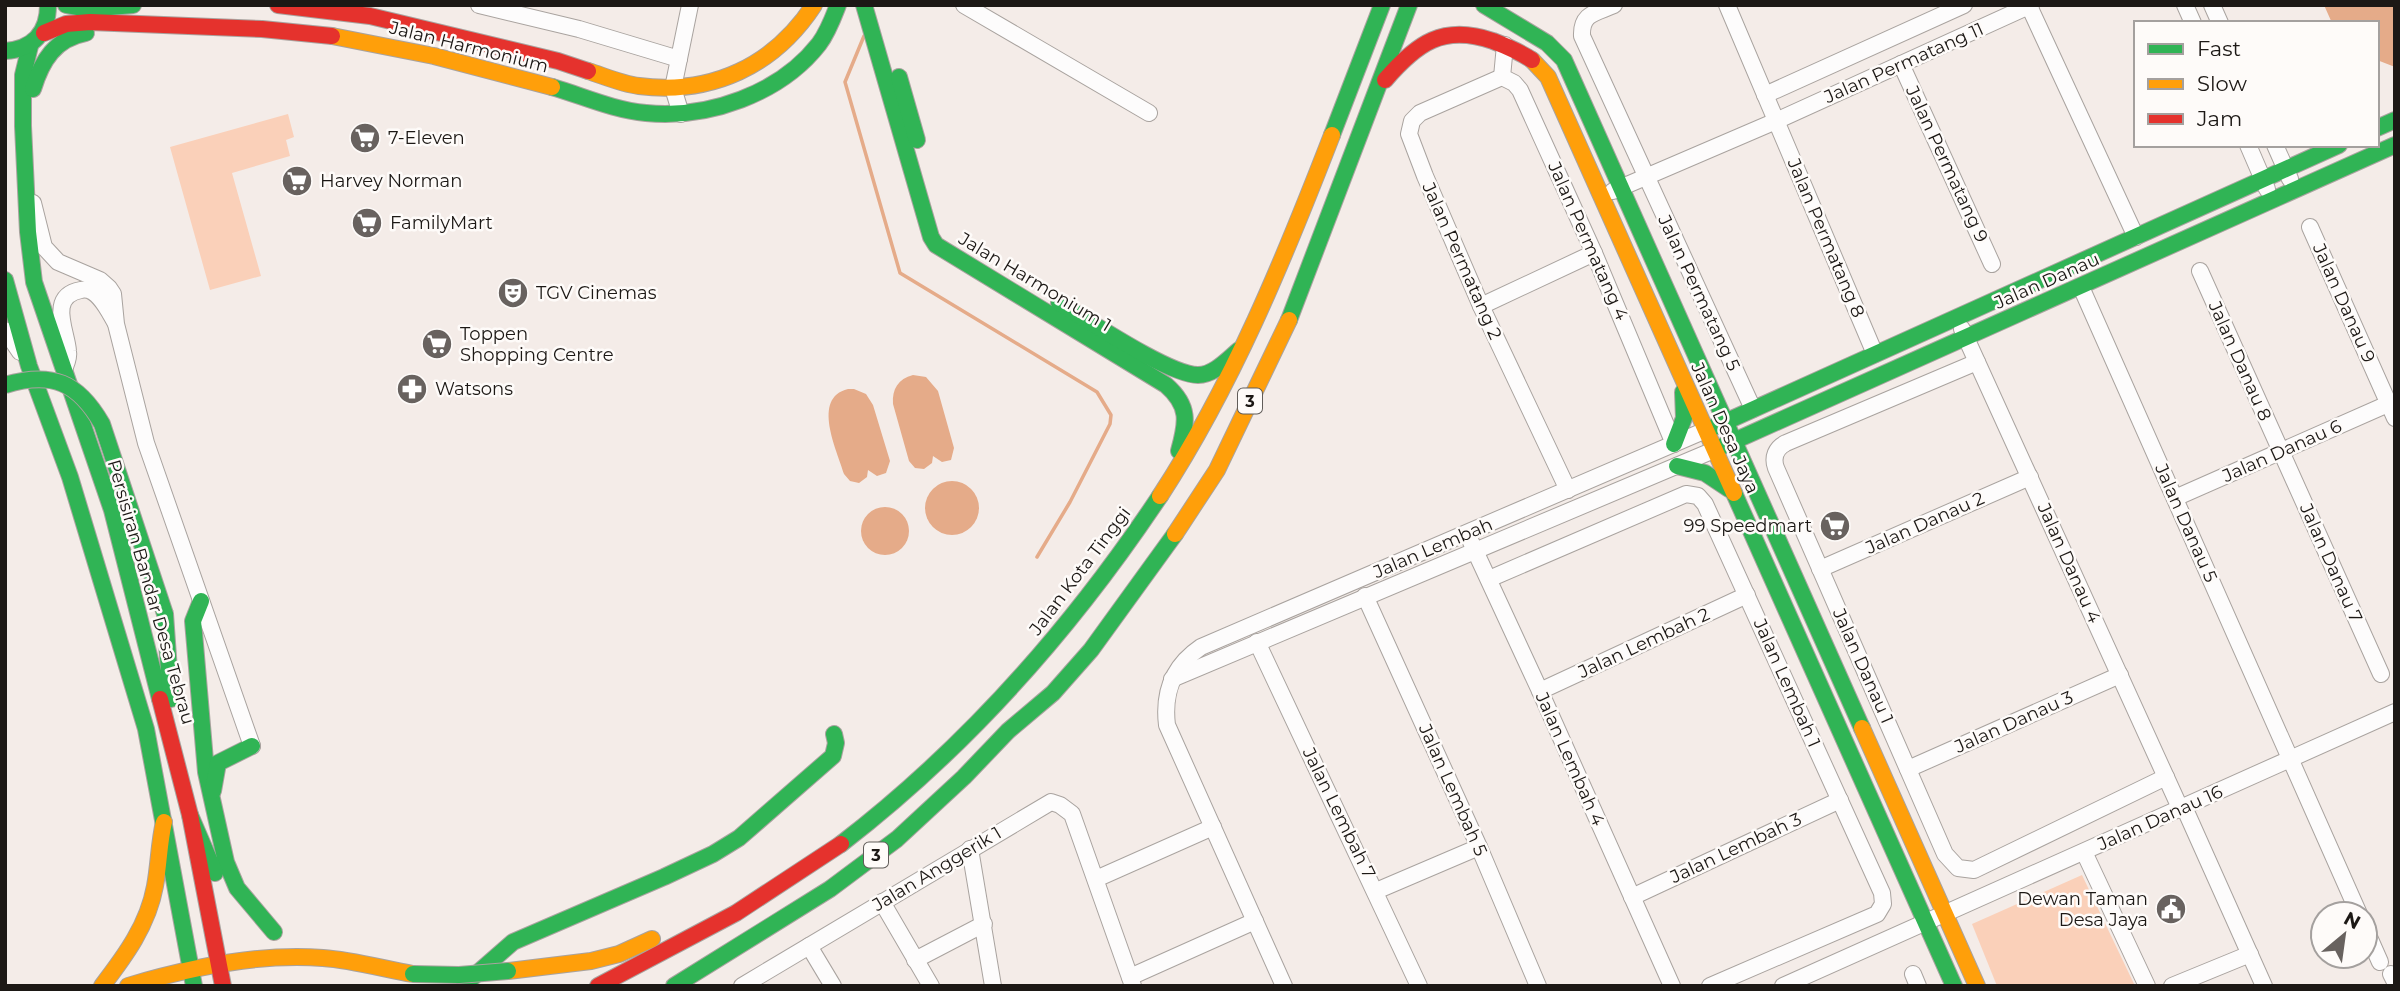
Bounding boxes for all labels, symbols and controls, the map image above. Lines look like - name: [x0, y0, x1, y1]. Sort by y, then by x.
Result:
- street label: Jalan Harmonium: [386, 16, 551, 77]
- street label: Jalan Permatang 11: [1820, 18, 1987, 108]
- legend: [2134, 21, 2379, 147]
- text: Fast: [2197, 36, 2241, 61]
- text: Slow: [2197, 71, 2247, 96]
- street label: Jalan Permatang 9: [1901, 81, 1993, 246]
- text: Jam: [2196, 106, 2242, 131]
- supermarket icon: 7-Eleven: [348, 121, 382, 155]
- place label: 7-Eleven: [388, 127, 465, 149]
- street label: Jalan Permatang 8: [1782, 154, 1869, 321]
- street label: Jalan Permatang 4: [1543, 157, 1633, 324]
- supermarket icon: Harvey Norman: [280, 164, 314, 198]
- place label: Harvey Norman: [320, 170, 462, 192]
- street label: Jalan Permatang 2: [1417, 178, 1506, 343]
- supermarket icon: FamilyMart: [350, 206, 384, 240]
- street label: Jalan Permatang 5: [1653, 211, 1745, 374]
- place label: FamilyMart: [390, 212, 493, 234]
- street label: Jalan Harmonium 1: [954, 227, 1115, 336]
- street label: Jalan Danau 9: [2308, 239, 2380, 366]
- street label: Jalan Danau: [1990, 248, 2103, 314]
- theatre icon: TGV Cinemas: [496, 276, 530, 310]
- place label: TGV Cinemas: [536, 282, 657, 304]
- street label: Jalan Danau 8: [2203, 297, 2276, 424]
- place label: Toppen Shopping Centre: [460, 323, 614, 366]
- supermarket icon: Toppen Shopping Centre: [420, 327, 454, 361]
- street label: Jalan Desa Jaya: [1686, 358, 1764, 497]
- pharmacy icon: Watsons: [395, 372, 429, 406]
- place label: Watsons: [435, 378, 513, 400]
- road number: 3: [1238, 388, 1262, 414]
- street label: Jalan Danau 6: [2218, 415, 2345, 487]
- street label: Persisiran Bandar Desa Tebrau: [103, 457, 199, 727]
- street label: Jalan Danau 5: [2150, 459, 2222, 586]
- street label: Jalan Danau 2: [1861, 487, 1988, 559]
- street label: Jalan Danau 4: [2032, 499, 2105, 626]
- street label: Jalan Danau 7: [2295, 499, 2367, 626]
- street label: Jalan Kota Tinggi: [1024, 503, 1135, 640]
- supermarket icon: 99 Speedmart: [1818, 509, 1852, 543]
- street label: Jalan Lembah: [1369, 513, 1496, 583]
- place label: 99 Speedmart: [1684, 515, 1812, 537]
- street label: Jalan Lembah 2: [1574, 603, 1713, 683]
- street label: Jalan Danau 1: [1827, 604, 1898, 727]
- street label: Jalan Lembah 1: [1748, 614, 1825, 751]
- street label: Jalan Danau 3: [1950, 686, 2077, 758]
- street label: Jalan Lembah 4: [1530, 688, 1609, 829]
- street label: Jalan Lembah 5: [1414, 720, 1492, 859]
- street label: Jalan Lembah 7: [1297, 743, 1380, 882]
- street label: Jalan Danau 16: [2093, 781, 2226, 856]
- street label: Jalan Lembah 3: [1666, 808, 1805, 888]
- street label: Jalan Anggerik 1: [868, 822, 1005, 917]
- road number: 3: [864, 842, 888, 868]
- place label: Dewan Taman Desa Jaya: [2017, 888, 2148, 931]
- public building icon: Dewan Taman Desa Jaya: [2154, 892, 2188, 926]
- north arrow: [2309, 900, 2379, 970]
- text: N: [2340, 907, 2364, 934]

